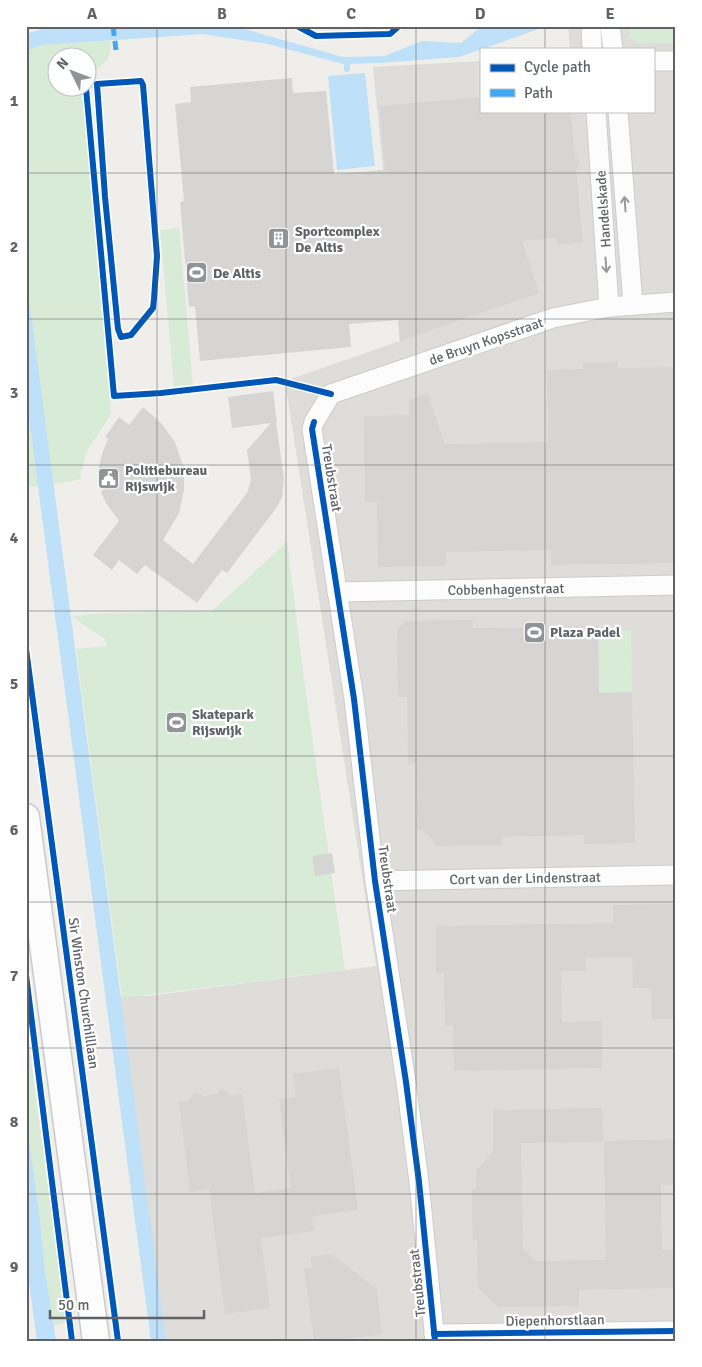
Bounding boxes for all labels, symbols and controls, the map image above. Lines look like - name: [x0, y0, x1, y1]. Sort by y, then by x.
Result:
- text: A: [87, 4, 98, 24]
- text: B: [217, 4, 227, 24]
- text: C: [346, 4, 356, 24]
- text: D: [475, 4, 486, 24]
- text: E: [605, 4, 615, 24]
- north arrow: [48, 48, 98, 98]
- legend: [480, 48, 654, 112]
- text: N: [53, 54, 72, 73]
- text: Cycle path: [524, 58, 591, 76]
- text: Path: [524, 84, 553, 102]
- text: 1: [10, 91, 19, 111]
- street label: Handelskade: [592, 170, 615, 248]
- one-way arrow: [620, 196, 630, 212]
- place label: Sportcomplex De Altis: [295, 223, 380, 256]
- building icon: Sportcomplex De Altis: [267, 227, 291, 251]
- text: 2: [10, 237, 18, 257]
- one-way arrow: [602, 256, 611, 272]
- sports icon: De Altis: [185, 261, 209, 285]
- place label: De Altis: [213, 265, 261, 282]
- street label: de Bruyn Kopsstraat: [427, 314, 546, 369]
- text: 3: [10, 383, 18, 403]
- street label: Treubstraat: [318, 443, 345, 513]
- place label: Politiebureau Rijswijk: [125, 462, 208, 495]
- public building icon: Politiebureau Rijswijk: [97, 466, 121, 490]
- text: 4: [10, 528, 19, 548]
- street label: Cobbenhagenstraat: [447, 580, 565, 599]
- sports icon: Plaza Padel: [522, 620, 546, 644]
- place label: Plaza Padel: [550, 624, 621, 641]
- text: 5: [10, 674, 18, 694]
- place label: Skatepark Rijswijk: [192, 706, 255, 739]
- sports icon: Skatepark Rijswijk: [164, 710, 188, 734]
- text: 6: [10, 820, 19, 840]
- street label: Treubstraat: [374, 844, 401, 914]
- street label: Cort van der Lindenstraat: [449, 869, 601, 888]
- street label: Sir Winston Churchilllaan: [64, 916, 103, 1070]
- text: 7: [10, 966, 19, 986]
- text: 8: [10, 1112, 19, 1132]
- street label: Treubstraat: [405, 1248, 430, 1318]
- text: 9: [10, 1257, 19, 1277]
- scale bar: [50, 1287, 204, 1319]
- text: 50 m: [58, 1296, 89, 1314]
- street label: Diepenhorstlaan: [505, 1311, 605, 1330]

